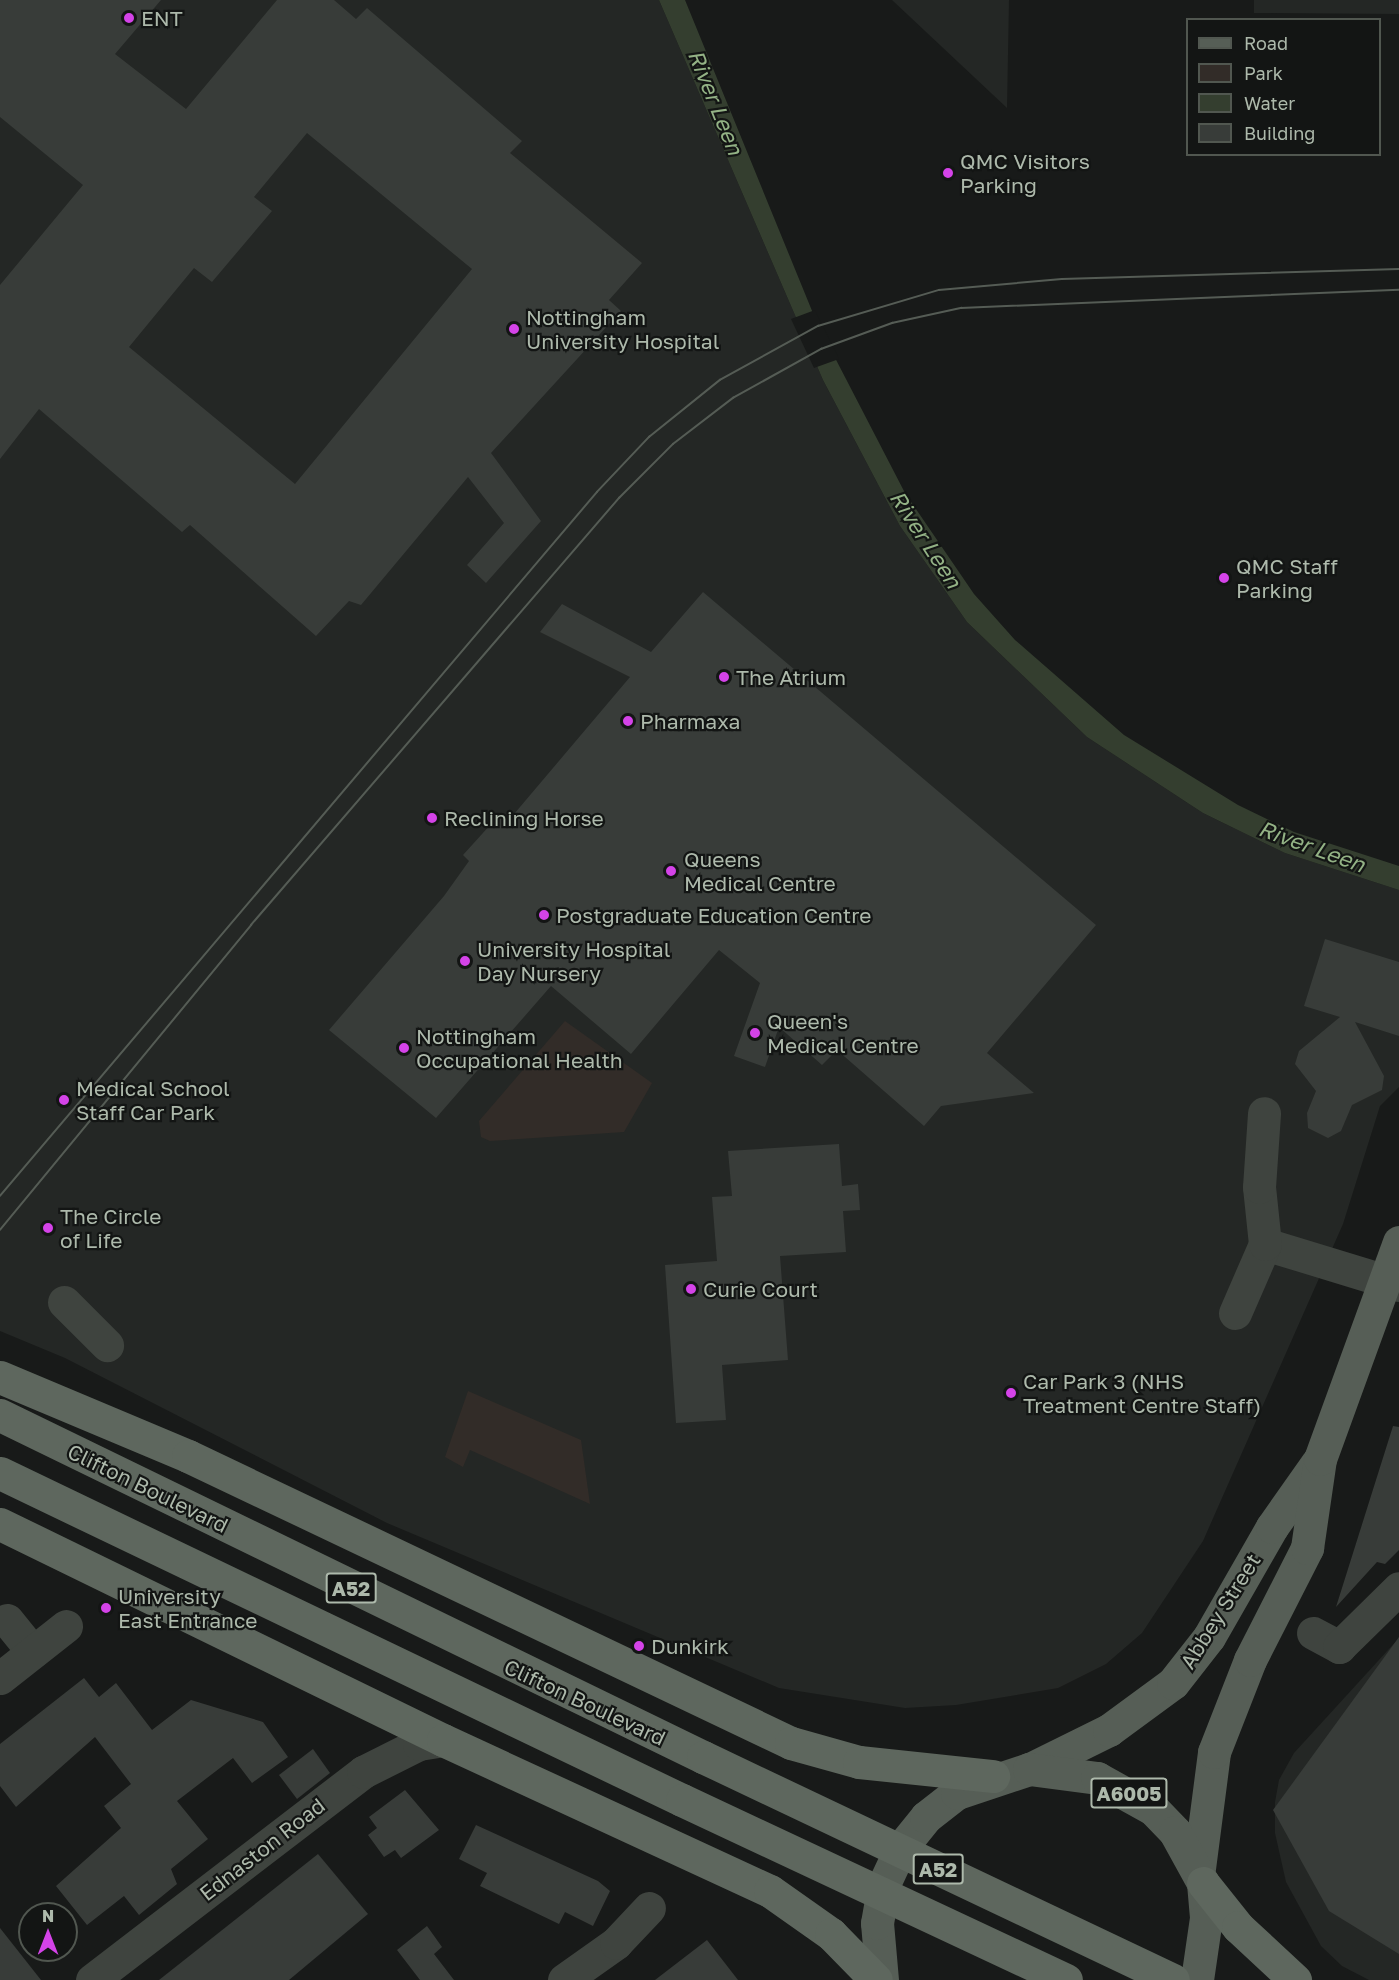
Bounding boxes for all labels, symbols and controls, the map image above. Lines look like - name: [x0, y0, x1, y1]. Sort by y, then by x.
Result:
- place label: ENT: [141, 5, 183, 31]
- marker: ENT: [122, 11, 136, 25]
- legend: [1186, 18, 1381, 156]
- text: Road: [1244, 32, 1288, 54]
- water label: River Leen: [683, 46, 749, 158]
- text: Park: [1244, 62, 1283, 84]
- text: Water: [1244, 92, 1295, 114]
- text: Building: [1244, 122, 1315, 144]
- place label: QMC Visitors Parking: [960, 148, 1090, 198]
- marker: QMC Visitors Parking: [941, 166, 955, 180]
- place label: Nottingham University Hospital: [526, 304, 719, 354]
- marker: Nottingham University Hospital: [507, 322, 521, 336]
- water label: River Leen: [885, 485, 967, 593]
- place label: QMC Staff Parking: [1236, 553, 1338, 603]
- marker: QMC Staff Parking: [1217, 571, 1231, 585]
- place label: The Atrium: [736, 664, 846, 690]
- marker: The Atrium: [717, 670, 731, 684]
- place label: Pharmaxa: [640, 708, 740, 734]
- marker: Pharmaxa: [621, 714, 635, 728]
- place label: Reclining Horse: [444, 805, 604, 831]
- marker: Reclining Horse: [425, 811, 439, 825]
- water label: River Leen: [1255, 815, 1369, 877]
- place label: Queens Medical Centre: [684, 846, 836, 896]
- marker: Queens Medical Centre: [662, 862, 680, 880]
- place label: Postgraduate Education Centre: [556, 902, 871, 928]
- marker: Postgraduate Education Centre: [537, 908, 551, 922]
- place label: University Hospital Day Nursery: [477, 936, 670, 986]
- marker: University Hospital Day Nursery: [458, 954, 472, 968]
- place label: Queen's Medical Centre: [767, 1008, 919, 1058]
- place label: Nottingham Occupational Health: [416, 1023, 623, 1073]
- marker: Queen's Medical Centre: [748, 1026, 762, 1040]
- marker: Nottingham Occupational Health: [397, 1041, 411, 1055]
- place label: Medical School Staff Car Park: [76, 1075, 230, 1125]
- marker: Medical School Staff Car Park: [57, 1093, 71, 1107]
- place label: The Circle of Life: [60, 1203, 161, 1253]
- marker: The Circle of Life: [41, 1221, 55, 1235]
- place label: Curie Court: [703, 1276, 818, 1302]
- marker: Curie Court: [684, 1282, 698, 1296]
- place label: Car Park 3 (NHS Treatment Centre Staff): [1023, 1368, 1261, 1418]
- marker: Car Park 3 (NHS Treatment Centre Staff): [1004, 1386, 1018, 1400]
- street label: Clifton Boulevard: [64, 1438, 232, 1538]
- street label: Abbey Street: [1175, 1549, 1265, 1673]
- road number: A52: [326, 1571, 376, 1605]
- place label: University East Entrance: [118, 1583, 258, 1633]
- marker: University East Entrance: [99, 1601, 113, 1615]
- place label: Dunkirk: [651, 1633, 729, 1659]
- marker: Dunkirk: [632, 1639, 646, 1653]
- street label: Clifton Boulevard: [500, 1654, 670, 1750]
- road number: A6005: [1090, 1776, 1168, 1810]
- street label: Ednaston Road: [194, 1792, 330, 1906]
- road number: A52: [912, 1852, 964, 1886]
- north arrow: [18, 1902, 78, 1962]
- text: N: [42, 1906, 54, 1926]

